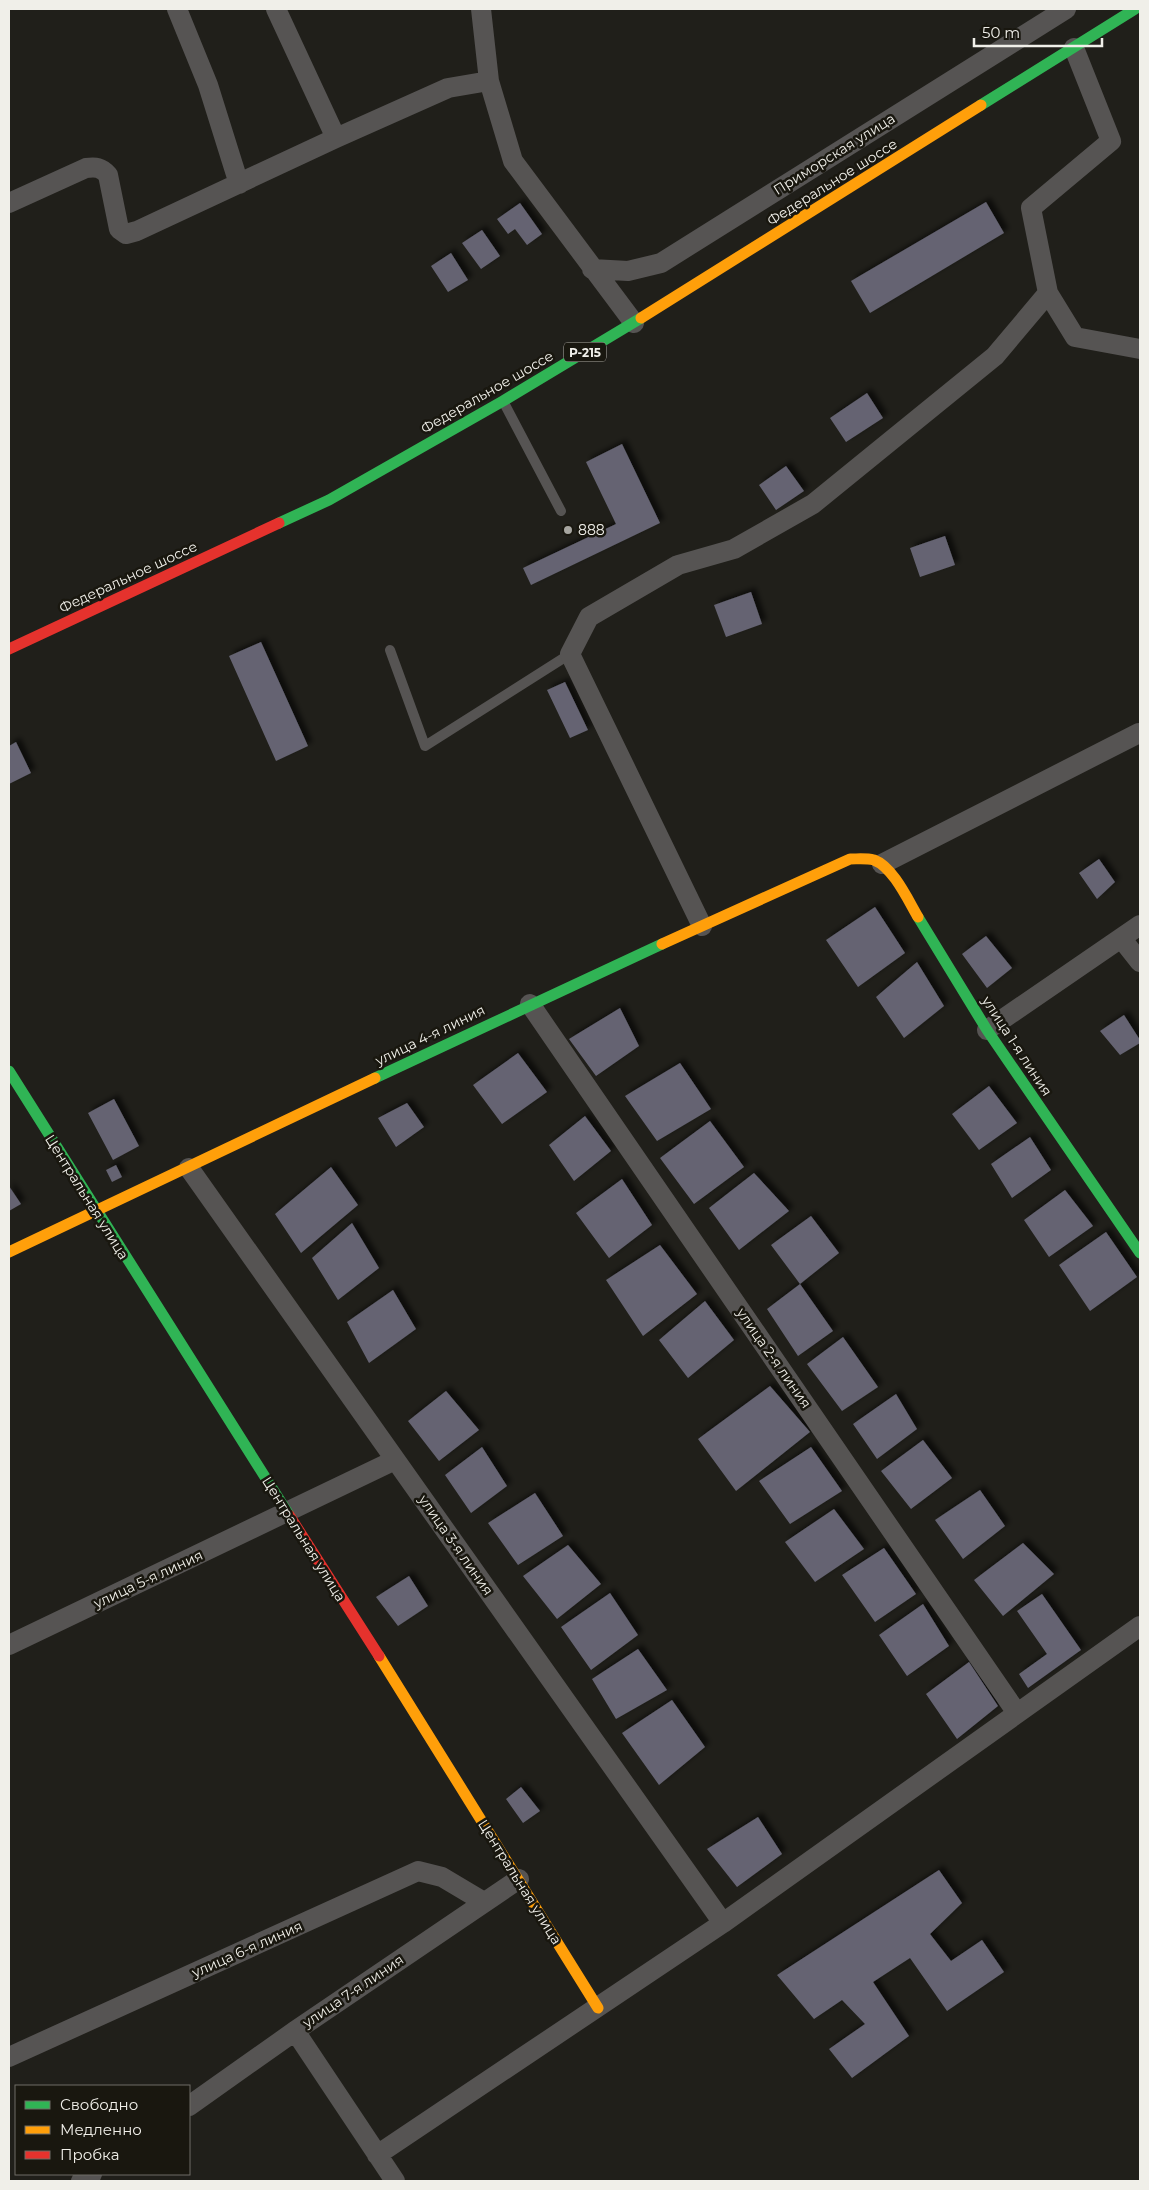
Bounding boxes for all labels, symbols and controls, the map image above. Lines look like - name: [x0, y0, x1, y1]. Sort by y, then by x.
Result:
- scale bar: [974, 15, 1102, 47]
- text: 50 m: [982, 23, 1020, 42]
- street label: Приморская улица: [770, 109, 898, 199]
- street label: Федеральное шоссе: [764, 135, 900, 229]
- road number: Р-215: [564, 342, 606, 362]
- street label: Федеральное шоссе: [417, 347, 557, 437]
- place label: 888: [578, 521, 605, 539]
- marker: 888: [562, 524, 574, 536]
- street label: Федеральное шоссе: [56, 537, 200, 617]
- street label: улица 1-я линия: [977, 992, 1056, 1099]
- street label: улица 4-я линия: [371, 1001, 488, 1070]
- street label: Центральная улица: [41, 1131, 133, 1263]
- street label: улица 2-я линия: [732, 1304, 815, 1412]
- street label: Центральная улица: [258, 1473, 350, 1605]
- street label: улица 3-я линия: [414, 1490, 497, 1599]
- street label: улица 5-я линия: [90, 1546, 206, 1613]
- street label: Центральная улица: [474, 1816, 566, 1948]
- street label: улица 6-я линия: [188, 1917, 305, 1982]
- street label: улица 7-я линия: [298, 1951, 407, 2032]
- legend: [15, 2085, 190, 2175]
- text: Свободно: [60, 2095, 138, 2114]
- text: Медленно: [60, 2120, 142, 2139]
- text: Пробка: [60, 2145, 119, 2164]

